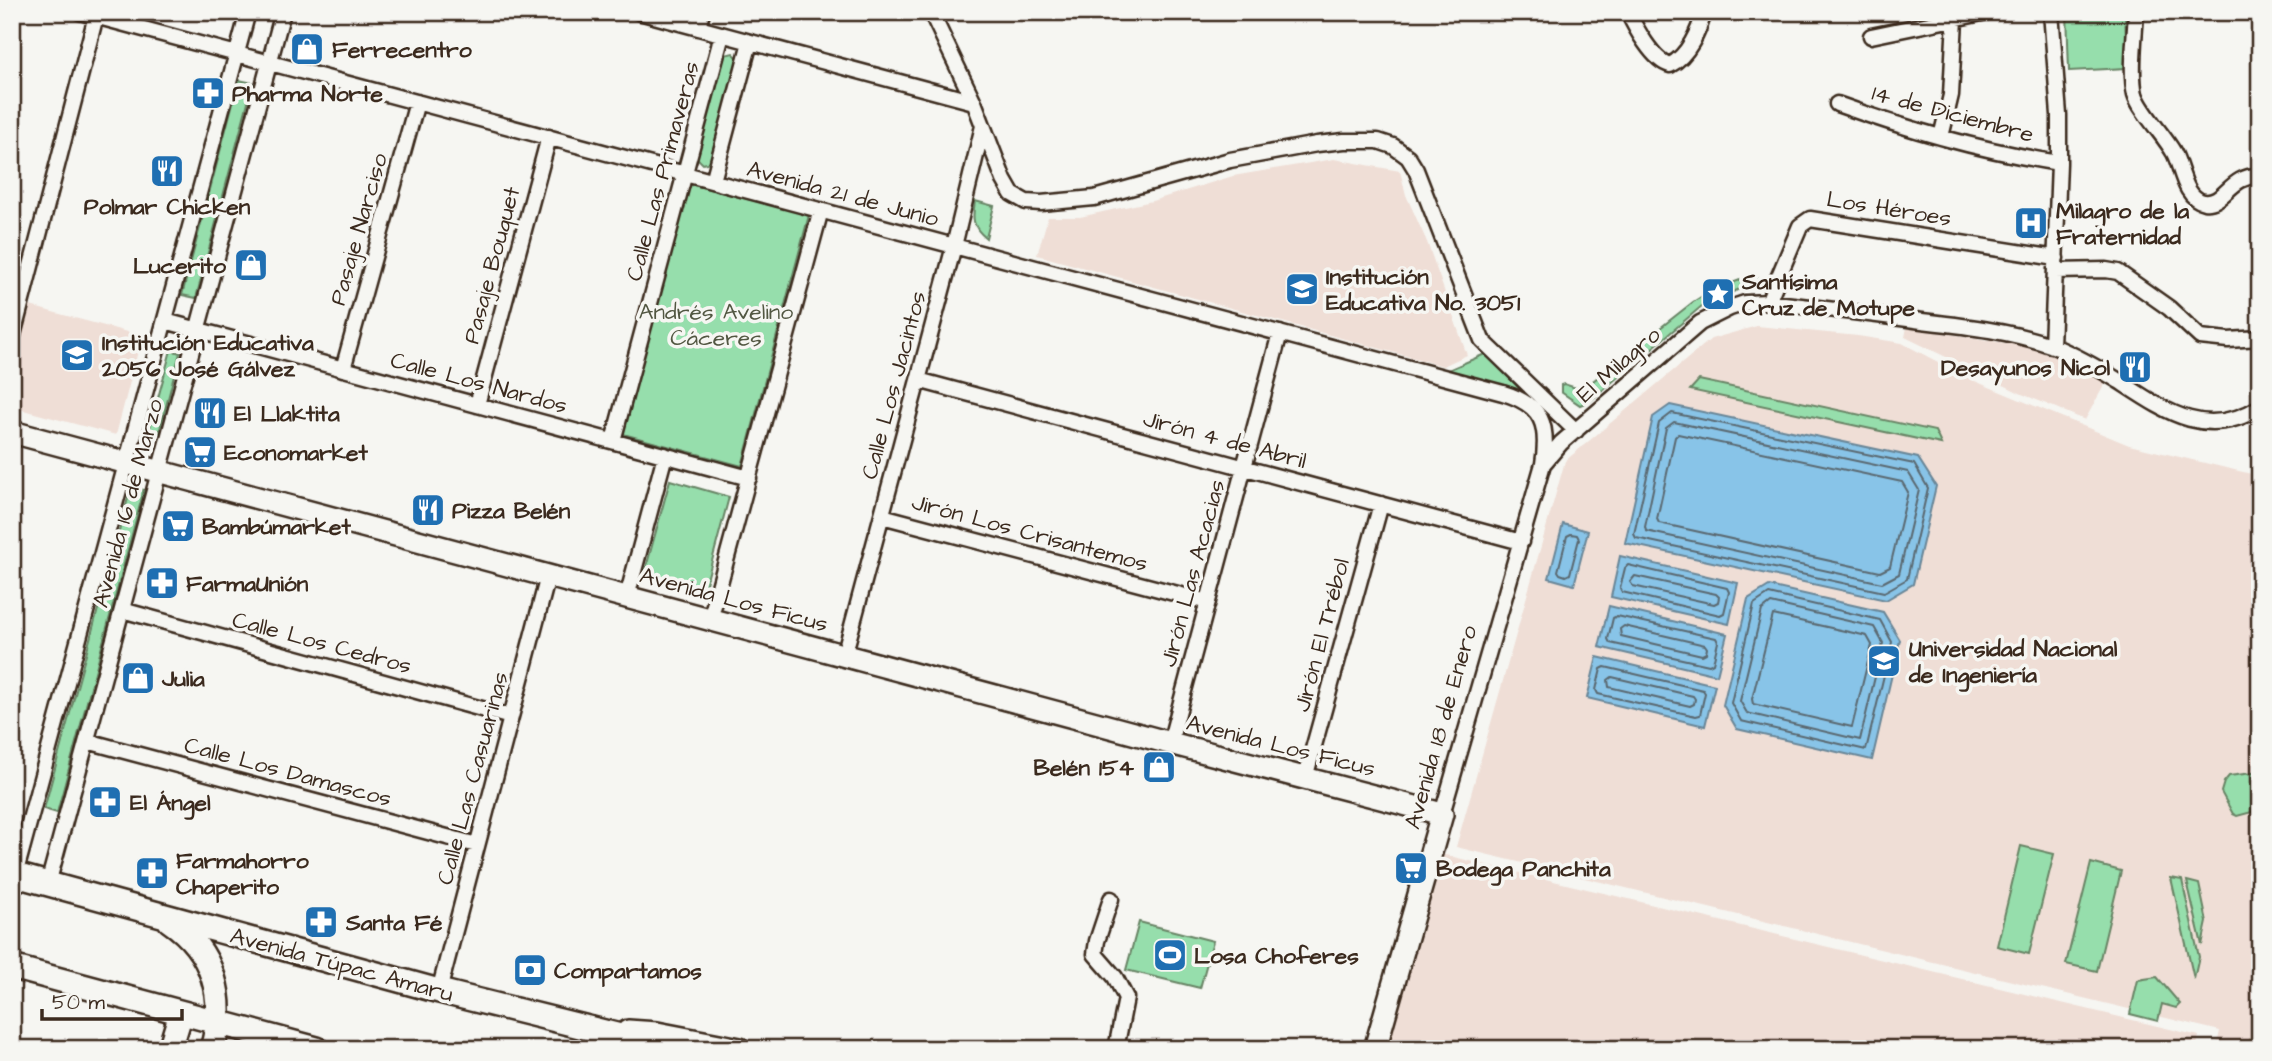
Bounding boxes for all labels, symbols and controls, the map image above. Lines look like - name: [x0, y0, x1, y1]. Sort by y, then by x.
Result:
- shop icon: Ferrecentro: [288, 30, 326, 68]
- place label: Ferrecentro: [332, 34, 472, 66]
- street label: Calle Las Primaveras: [618, 58, 708, 285]
- pharmacy icon: Pharma Norte: [189, 74, 227, 112]
- street label: 14 de Diciembre: [1868, 77, 2037, 151]
- place label: Pharma Norte: [232, 78, 384, 110]
- street label: Pasaje Narciso: [322, 149, 396, 309]
- restaurant icon: Polmar Chicken: [148, 152, 186, 190]
- street label: Avenida 21 de Junio: [743, 153, 942, 235]
- street label: Pasaje Bouquet: [456, 182, 529, 347]
- street label: Los Héroes: [1824, 183, 1953, 235]
- place label: Polmar Chicken: [84, 191, 251, 223]
- place label: Milagro de la Fraternidad: [2056, 195, 2190, 253]
- hospital icon: Milagro de la Fraternidad: [2012, 204, 2050, 242]
- shop icon: Lucerito: [232, 246, 270, 284]
- place label: Lucerito: [133, 250, 226, 282]
- place label: Institución Educativa No. 3051: [1326, 261, 1520, 319]
- place label: Santísima Cruz de Motupe: [1741, 266, 1915, 324]
- school or university icon: Institución Educativa No. 3051: [1283, 270, 1321, 308]
- place icon: Santísima Cruz de Motupe: [1699, 275, 1737, 313]
- street label: Calle Los Jacintos: [853, 288, 934, 483]
- park label: Andrés Avelino Cáceres: [639, 296, 793, 354]
- street label: El Milagro: [1570, 319, 1668, 411]
- place label: Institución Educativa 2056 José Gálvez: [101, 327, 314, 385]
- school or university icon: Institución Educativa 2056 José Gálvez: [58, 336, 96, 374]
- street label: Calle Los Nardos: [387, 344, 571, 422]
- restaurant icon: Desayunos Nicol: [2116, 348, 2154, 386]
- place label: Desayunos Nicol: [1941, 352, 2110, 386]
- restaurant icon: El Llaktita: [191, 394, 229, 432]
- street label: Avenida 16 de Marzo: [85, 395, 171, 611]
- place label: El Llaktita: [234, 398, 340, 430]
- street label: Jirón 4 de Abril: [1140, 403, 1310, 477]
- supermarket icon: Economarket: [181, 433, 219, 471]
- place label: Economarket: [224, 437, 368, 469]
- street label: Jirón Las Acacias: [1153, 476, 1233, 670]
- street label: Jirón Los Crisantemos: [908, 486, 1151, 580]
- restaurant icon: Pizza Belén: [409, 491, 447, 529]
- place label: Pizza Belén: [452, 495, 571, 527]
- supermarket icon: Bambúmarket: [159, 507, 197, 545]
- place label: Bambúmarket: [202, 511, 351, 543]
- street label: Jirón El Trébol: [1286, 555, 1358, 715]
- street label: Avenida Los Ficus: [636, 559, 831, 640]
- pharmacy icon: FarmaUnión: [143, 564, 181, 602]
- place label: FarmaUnión: [186, 568, 309, 600]
- street label: Calle Los Cedros: [229, 604, 415, 682]
- street label: Avenida 18 de Enero: [1397, 622, 1485, 833]
- place label: Universidad Nacional de Ingeniería: [1908, 633, 2118, 692]
- school or university icon: Universidad Nacional de Ingeniería: [1865, 642, 1903, 680]
- shop icon: Julia: [119, 659, 157, 697]
- place label: Julia: [161, 663, 205, 695]
- street label: Calle Las Casuarinas: [429, 668, 517, 888]
- street label: Avenida Los Ficus: [1183, 707, 1379, 785]
- street label: Calle Los Damascos: [181, 729, 395, 815]
- shop icon: Belén 154: [1140, 748, 1178, 786]
- place label: Belén 154: [1034, 752, 1134, 784]
- pharmacy icon: El Ángel: [86, 783, 124, 821]
- place label: El Ángel: [130, 787, 211, 820]
- place label: Farmahorro Chaperito: [176, 845, 309, 903]
- supermarket icon: Bodega Panchita: [1392, 849, 1430, 887]
- place label: Bodega Panchita: [1436, 853, 1611, 886]
- pharmacy icon: Farmahorro Chaperito: [133, 854, 171, 892]
- pharmacy icon: Santa Fé: [302, 903, 340, 941]
- place label: Santa Fé: [345, 907, 443, 939]
- street label: Avenida Túpac Amaru: [227, 920, 457, 1010]
- sports icon: Losa Choferes: [1151, 936, 1189, 974]
- place label: Losa Choferes: [1194, 940, 1359, 972]
- bank icon: Compartamos: [511, 951, 549, 989]
- place label: Compartamos: [554, 955, 702, 987]
- scale bar: [42, 977, 182, 1021]
- text: 50 m: [52, 988, 106, 1017]

